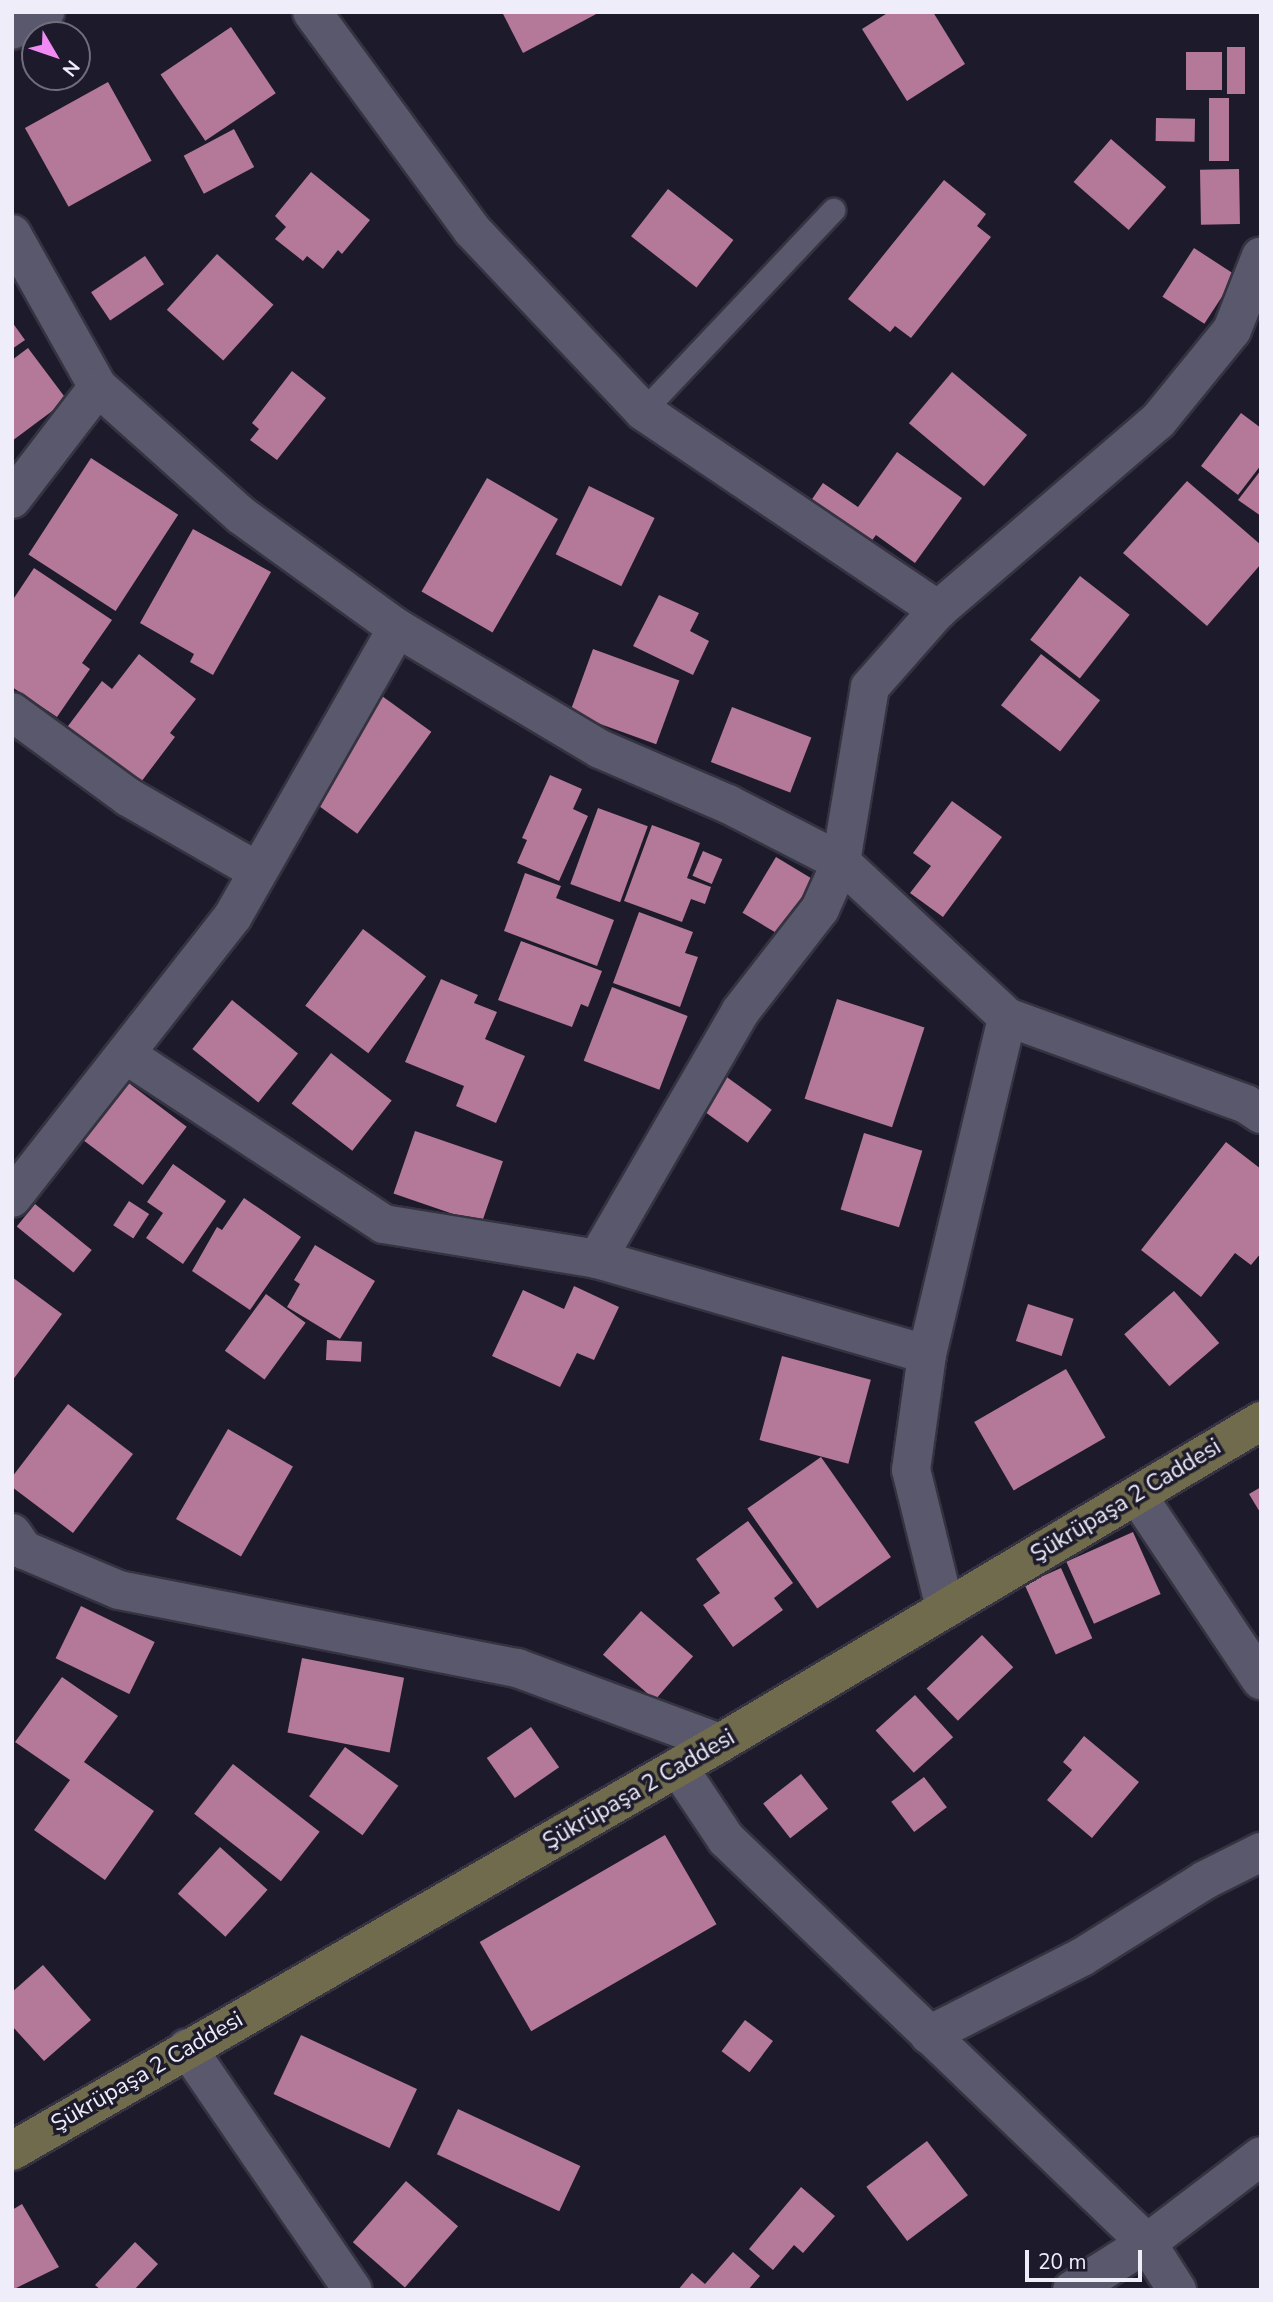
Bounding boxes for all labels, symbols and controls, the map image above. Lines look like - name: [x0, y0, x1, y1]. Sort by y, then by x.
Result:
- north arrow: [21, 21, 91, 91]
- text: N: [56, 54, 85, 82]
- street label: Şükrüpaşa 2 Caddesi: [1026, 1433, 1226, 1569]
- street label: Şükrüpaşa 2 Caddesi: [538, 1724, 740, 1856]
- street label: Şükrüpaşa 2 Caddesi: [46, 2006, 248, 2138]
- scale bar: [1028, 2236, 1145, 2280]
- text: 20 m: [1038, 2248, 1087, 2276]

